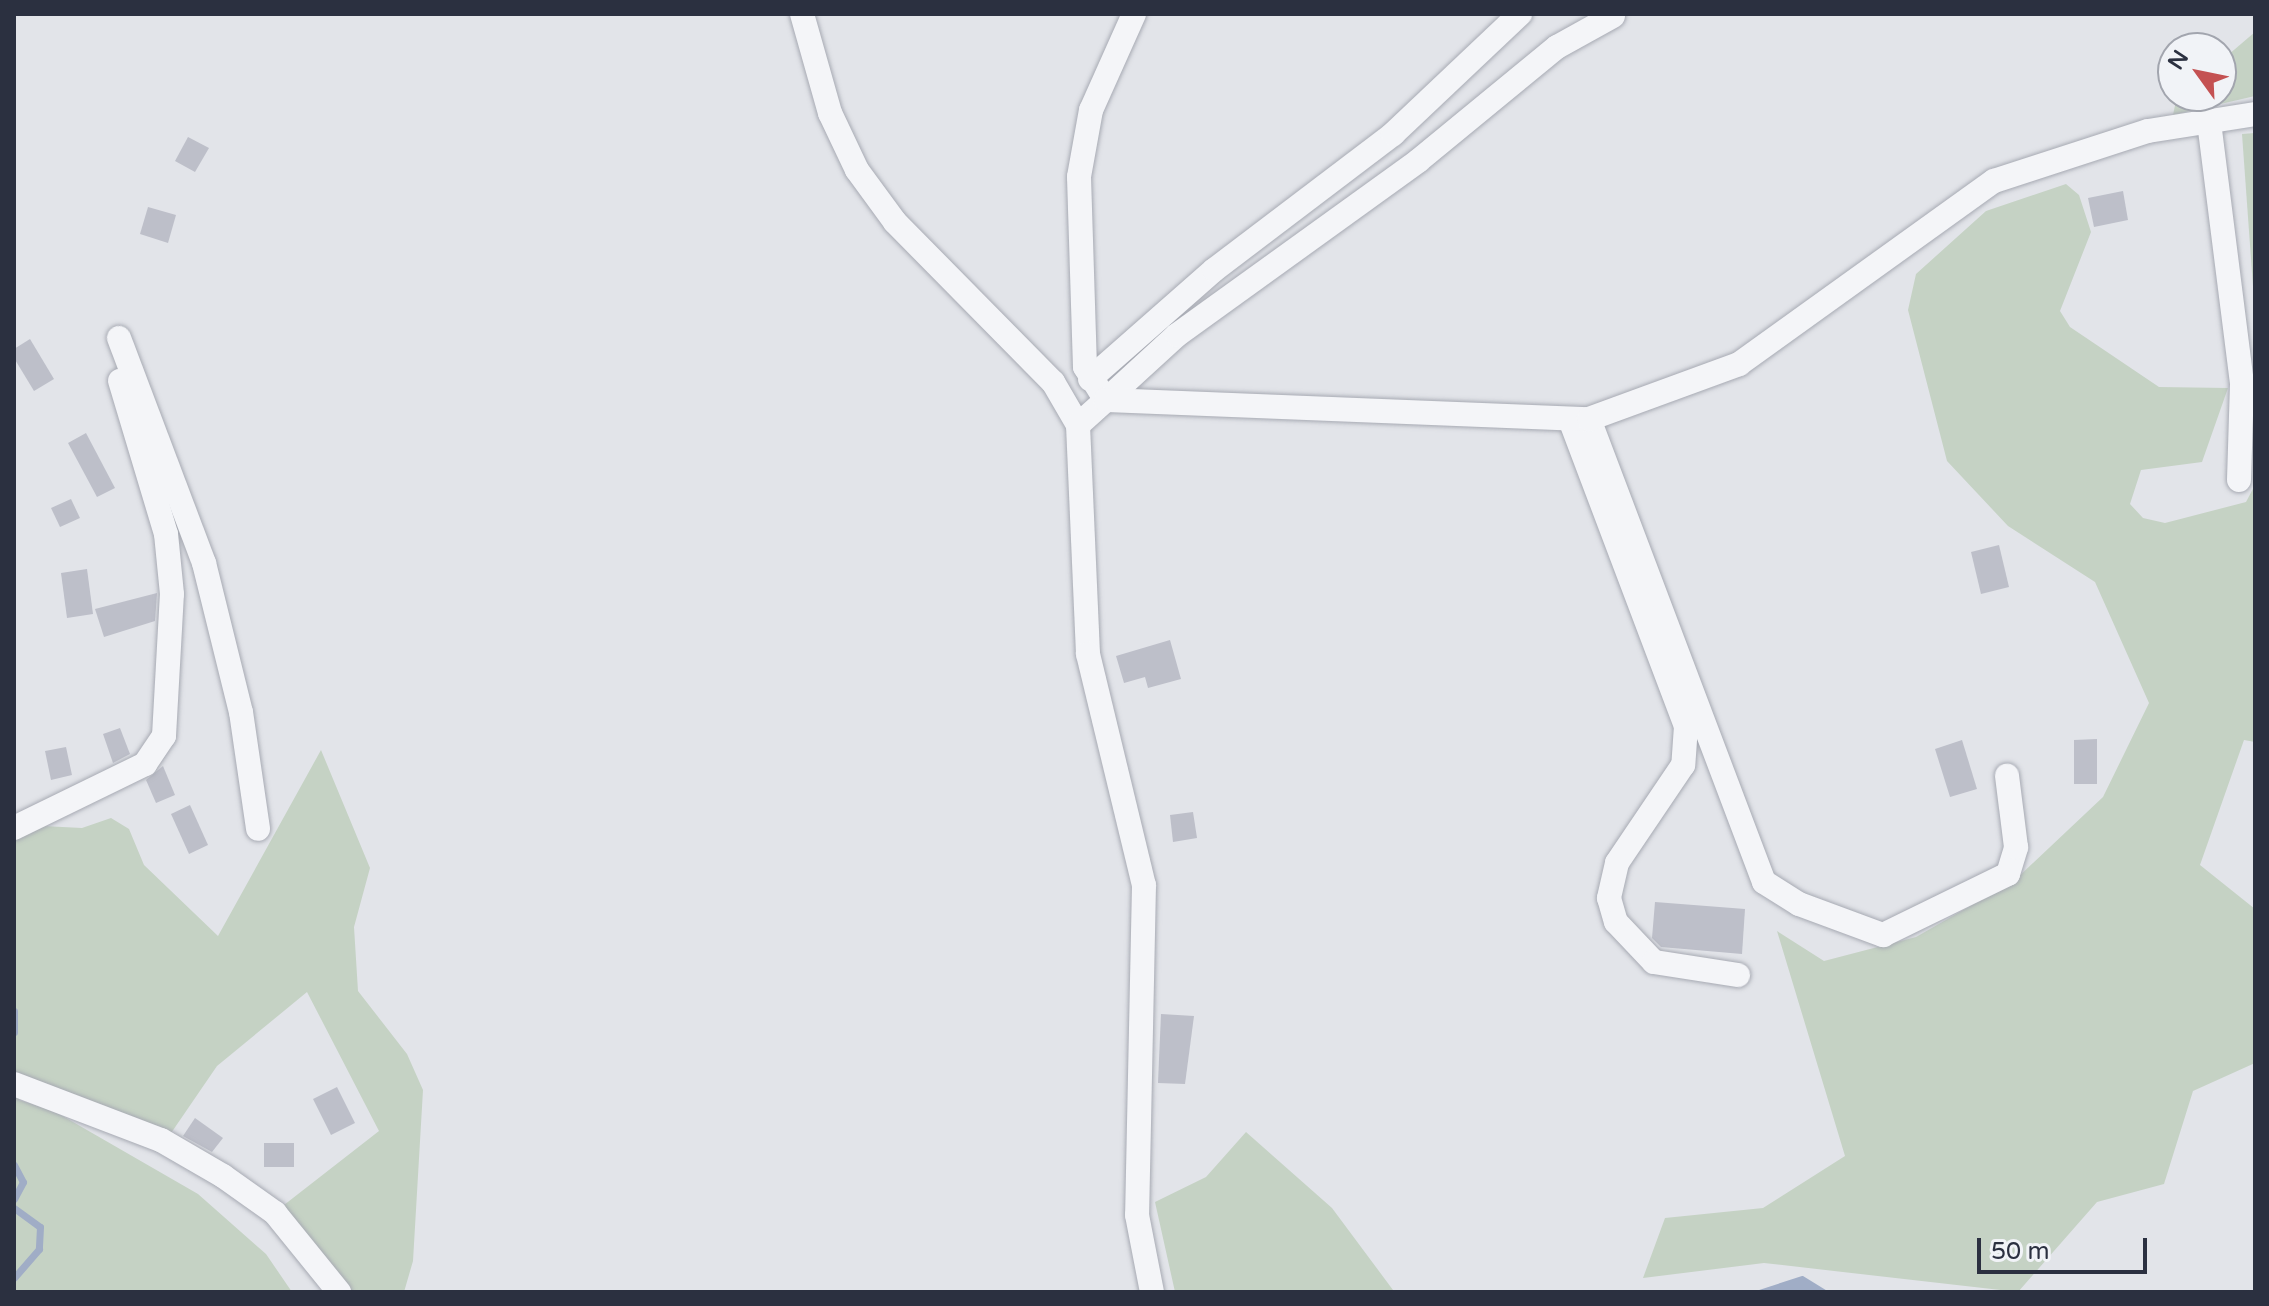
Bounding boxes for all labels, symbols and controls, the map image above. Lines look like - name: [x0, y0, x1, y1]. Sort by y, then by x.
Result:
- north arrow: [2157, 32, 2237, 112]
- text: N: [2163, 46, 2194, 75]
- scale bar: [1981, 1222, 2151, 1272]
- text: 50 m: [1991, 1237, 2049, 1266]

